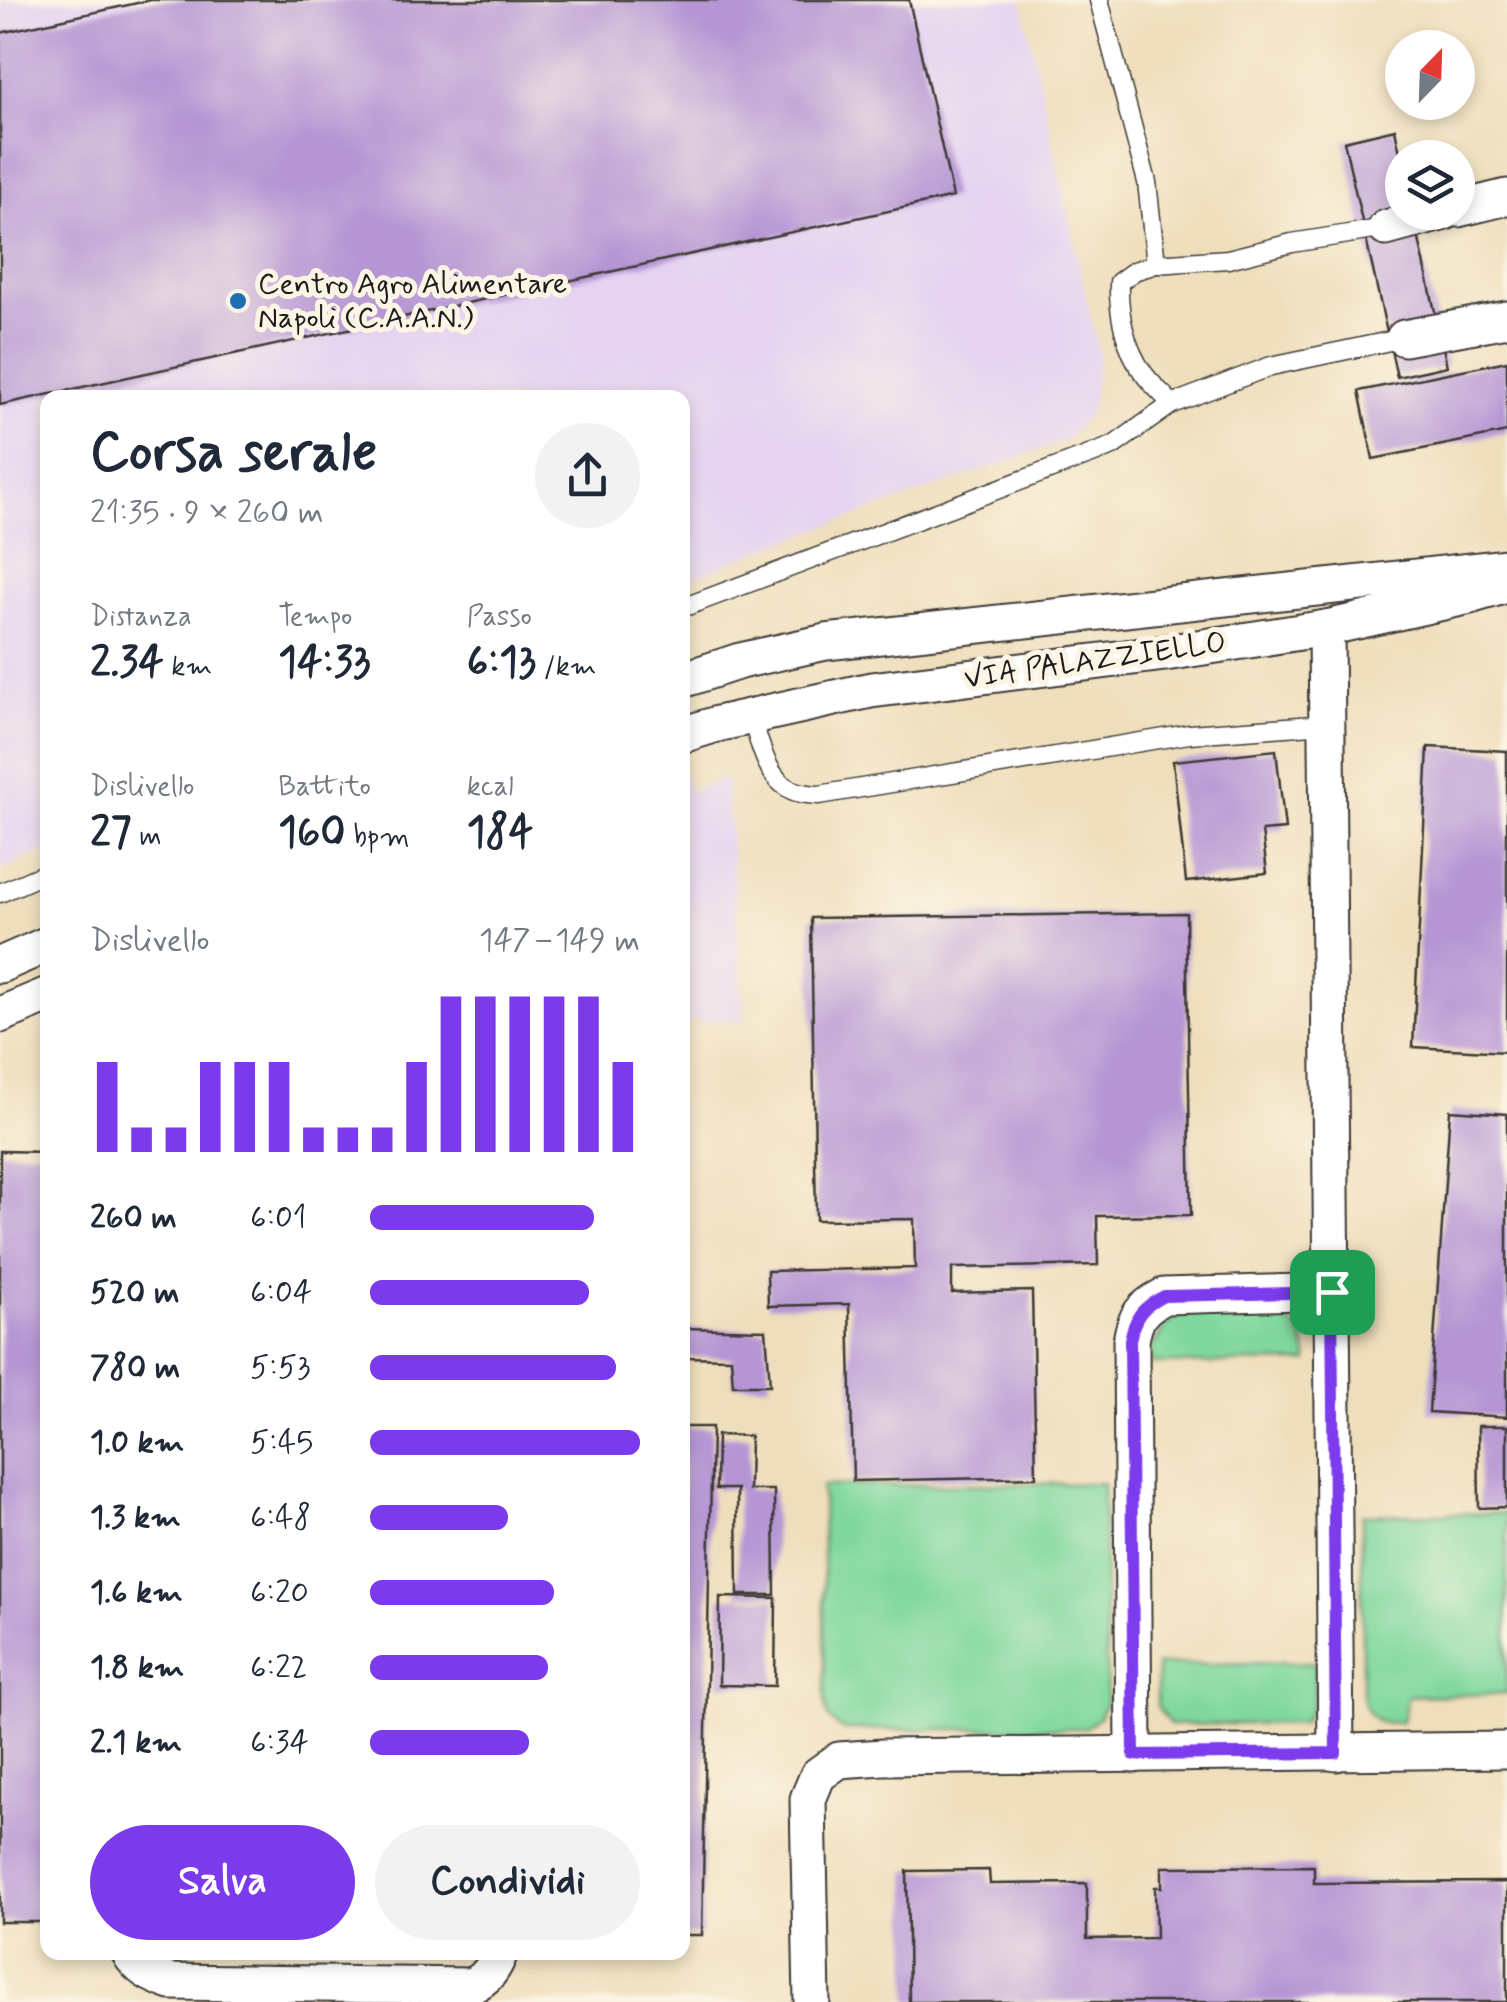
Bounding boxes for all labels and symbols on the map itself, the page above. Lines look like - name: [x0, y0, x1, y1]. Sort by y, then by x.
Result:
- north arrow: [1385, 30, 1475, 120]
- place label: Centro Agro Alimentare Napoli (C.A.A.N.): [258, 265, 567, 338]
- marker: Centro Agro Alimentare Napoli (C.A.A.N.): [227, 290, 249, 312]
- street label: VIA PALAZZIELLO: [962, 623, 1228, 699]
- pin: [1290, 1250, 1375, 1335]

